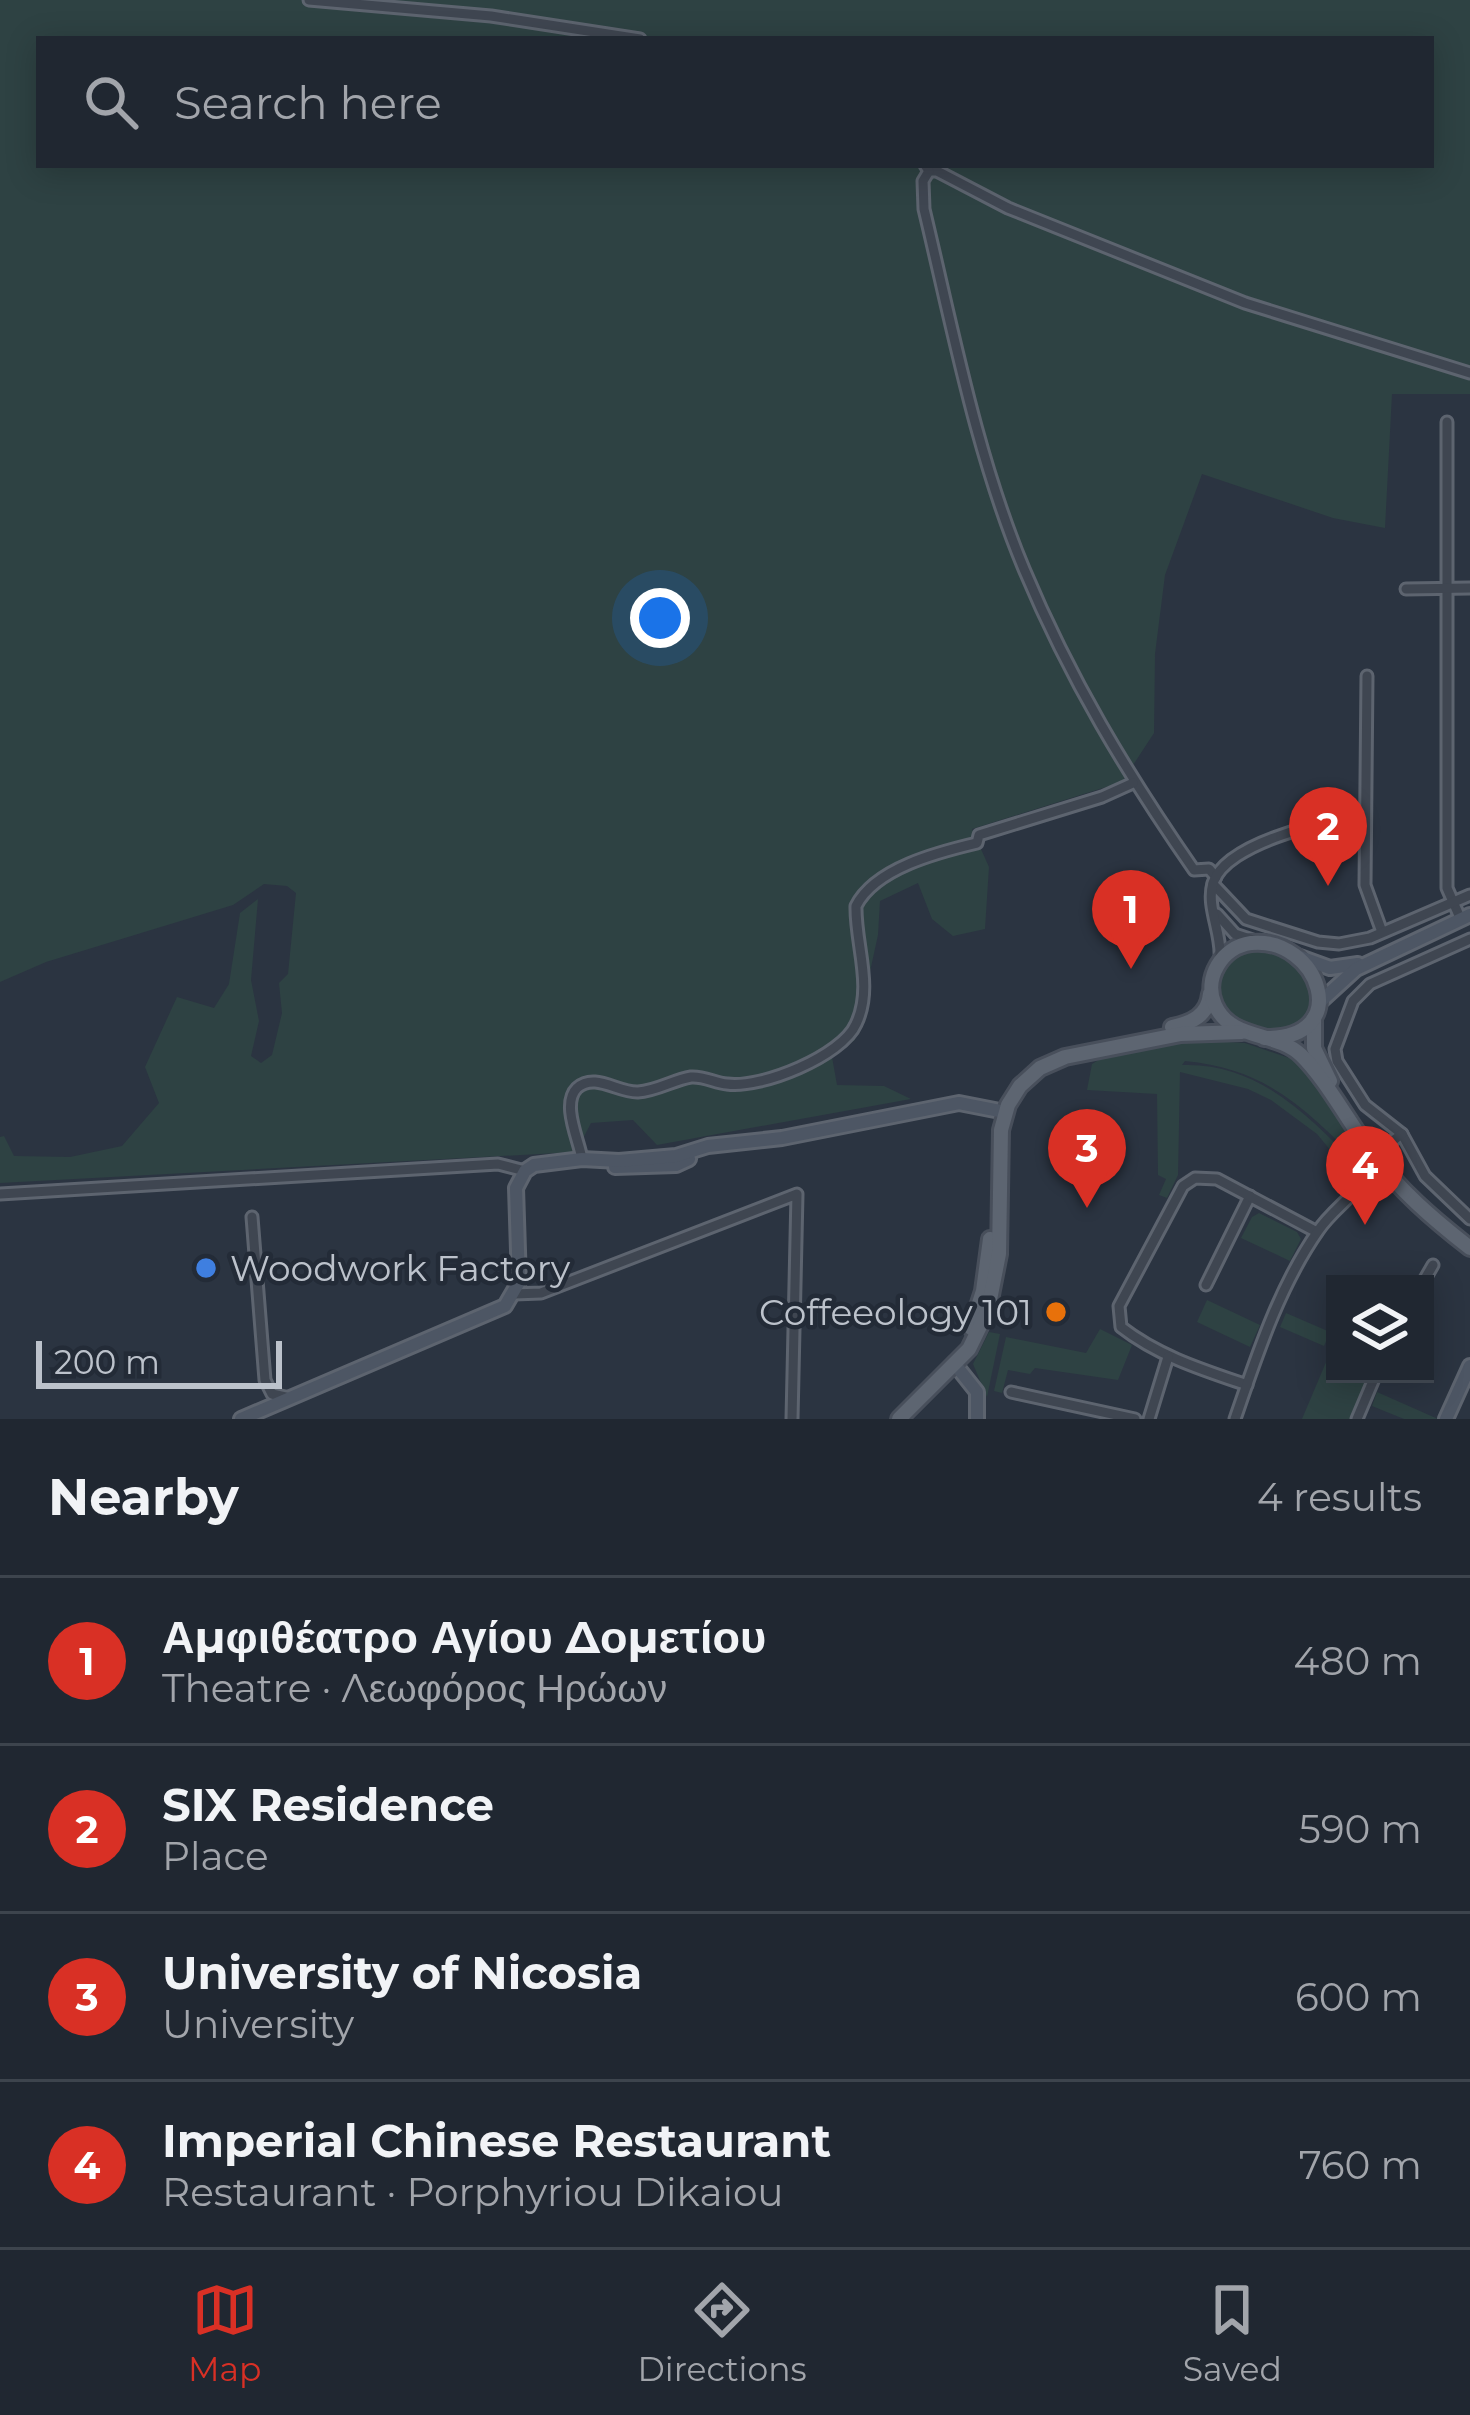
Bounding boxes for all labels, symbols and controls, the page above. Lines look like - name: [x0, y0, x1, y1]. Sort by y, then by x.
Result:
- search box: [36, 36, 1434, 168]
- icon: search: [78, 69, 144, 135]
- text: Search here: [174, 75, 442, 130]
- your location: [630, 588, 690, 648]
- pin: 2: [1289, 787, 1367, 886]
- pin: 1: [1092, 870, 1170, 969]
- pin: 3: [1048, 1109, 1126, 1208]
- pin: 4: [1326, 1126, 1404, 1225]
- place label: Woodwork Factory: [230, 1246, 571, 1290]
- marker: Woodwork Factory: [193, 1255, 219, 1281]
- map controls: [1326, 1275, 1434, 1383]
- button: layers: [1326, 1275, 1434, 1383]
- place label: Coffeeology 101: [759, 1290, 1032, 1334]
- marker: Coffeeology 101: [1043, 1299, 1069, 1325]
- scale bar: [36, 1335, 282, 1388]
- text: 200 m: [54, 1342, 160, 1382]
- text: Nearby: [48, 1466, 239, 1528]
- text: 4 results: [1257, 1473, 1422, 1521]
- text: Αμφιθέατρο Αγίου Δομετίου: [162, 1609, 766, 1664]
- text: 1: [79, 1637, 95, 1685]
- text: 480 m: [1294, 1637, 1422, 1685]
- text: Theatre · Λεωφόρος Ηρώων: [162, 1664, 667, 1712]
- text: SIX Residence: [162, 1777, 494, 1832]
- text: 2: [75, 1805, 99, 1853]
- text: 590 m: [1299, 1805, 1422, 1853]
- text: Place: [162, 1832, 269, 1880]
- text: University of Nicosia: [162, 1945, 642, 2000]
- text: 3: [75, 1973, 99, 2021]
- text: 600 m: [1295, 1973, 1422, 2021]
- text: University: [162, 2000, 354, 2048]
- text: Imperial Chinese Restaurant: [162, 2113, 831, 2168]
- text: 4: [74, 2141, 100, 2189]
- text: 760 m: [1299, 2141, 1422, 2189]
- text: Restaurant · Porphyriou Dikaiou: [162, 2168, 784, 2216]
- tab: Map: [188, 2277, 261, 2389]
- tab: Directions: [638, 2277, 807, 2389]
- tab: Saved: [1183, 2277, 1282, 2389]

